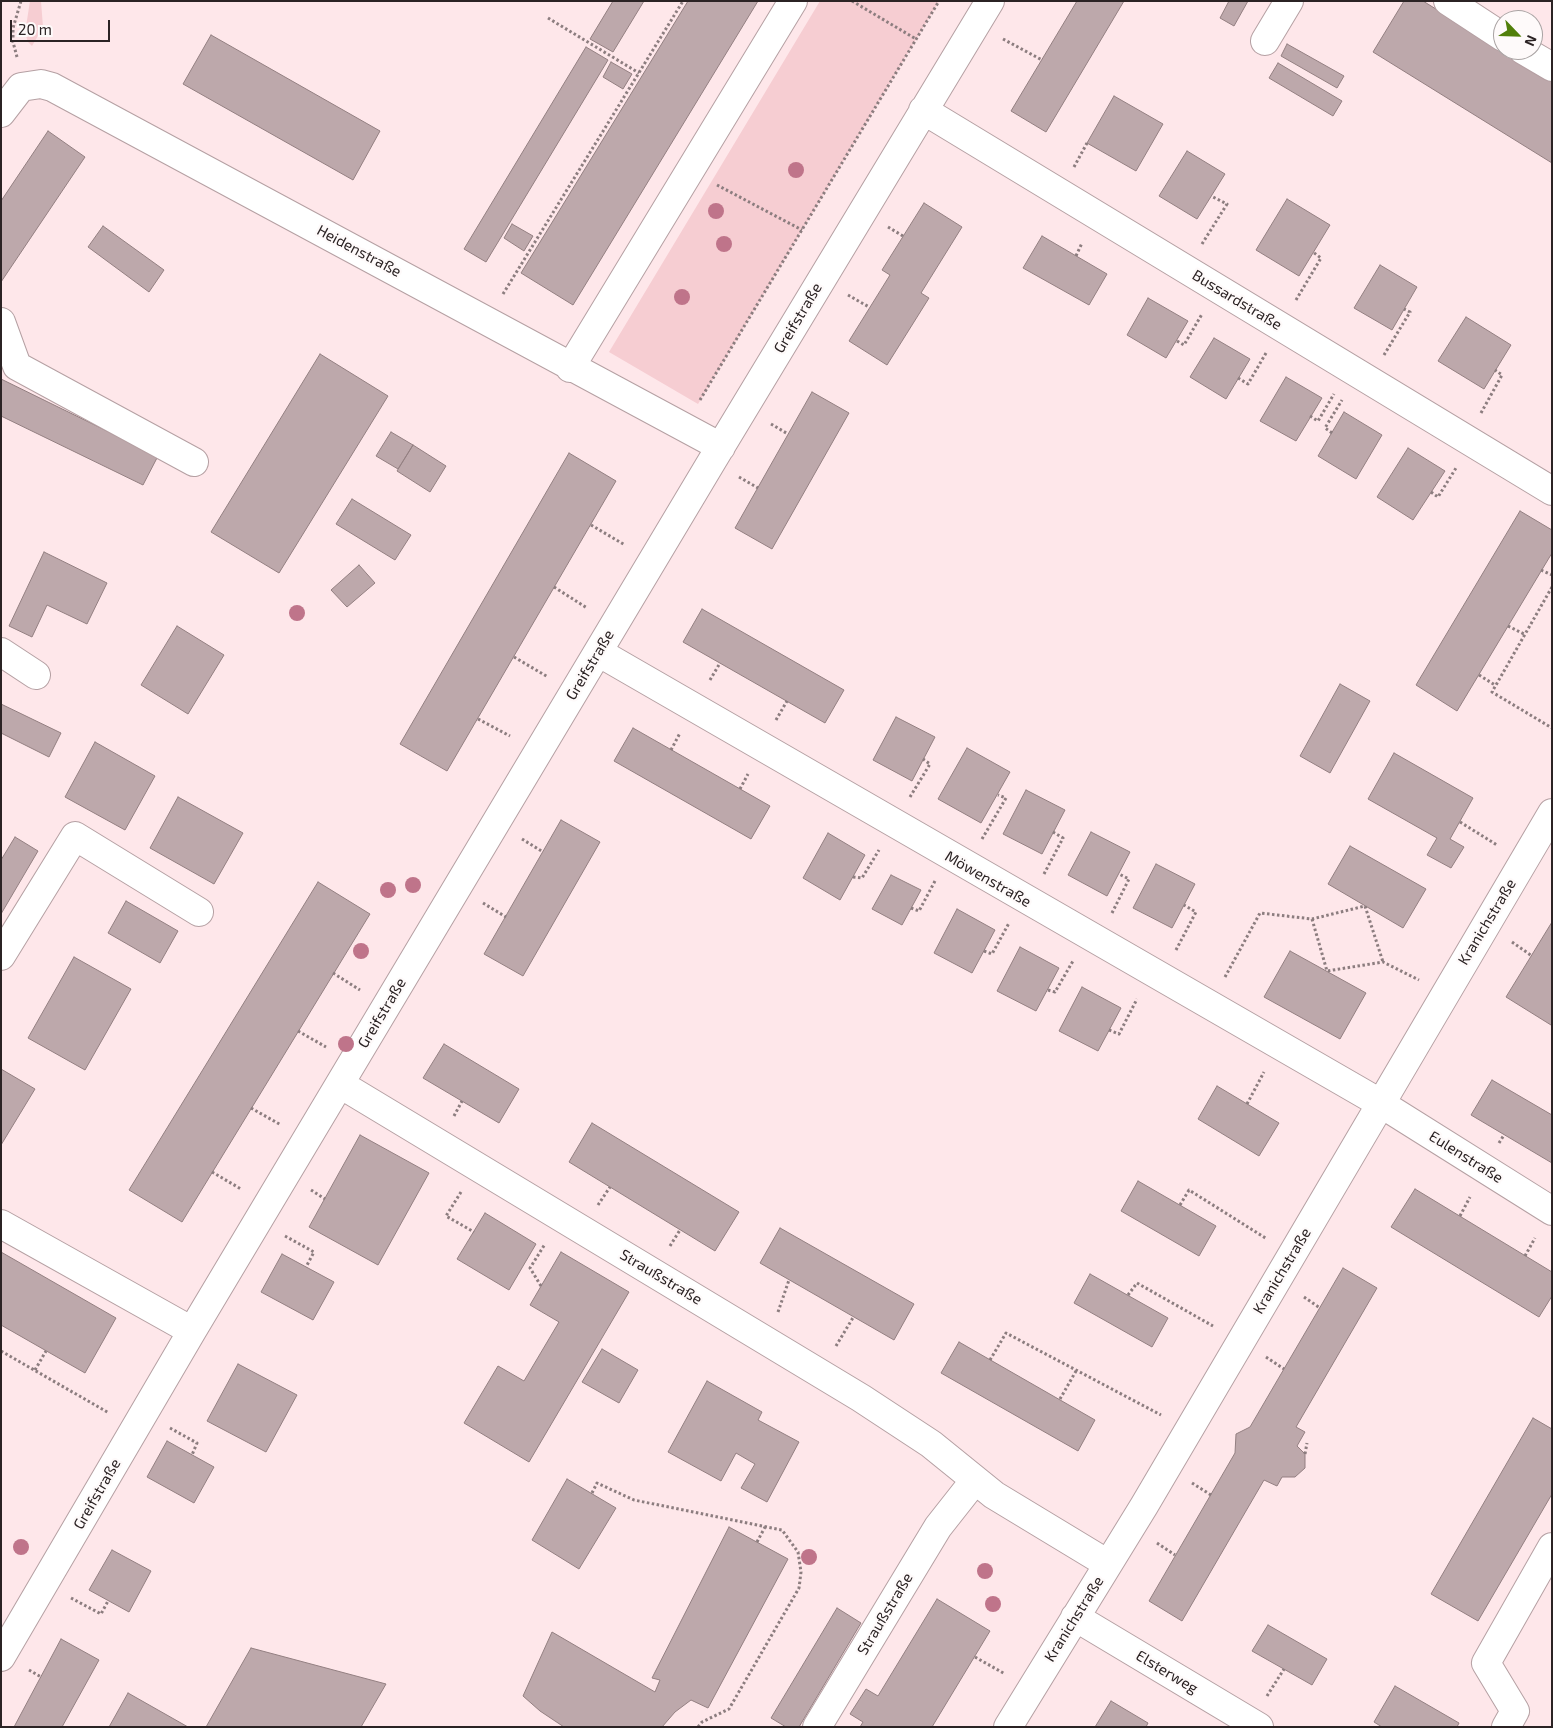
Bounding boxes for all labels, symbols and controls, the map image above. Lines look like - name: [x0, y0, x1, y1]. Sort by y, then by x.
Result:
- scale bar: [12, 10, 112, 42]
- north arrow: [1493, 10, 1543, 60]
- text: 20 m: [18, 20, 52, 38]
- text: N: [1521, 33, 1541, 49]
- street label: Heidenstraße: [314, 221, 404, 281]
- street label: Bussardstraße: [1189, 266, 1285, 334]
- street label: Greifstraße: [770, 280, 826, 356]
- street label: Greifstraße: [562, 627, 618, 703]
- street label: Möwenstraße: [942, 847, 1034, 911]
- street label: Kranichstraße: [1454, 876, 1520, 968]
- street label: Greifstraße: [354, 975, 410, 1051]
- street label: Eulenstraße: [1426, 1127, 1506, 1187]
- street label: Kranichstraße: [1249, 1225, 1315, 1317]
- street label: Straußstraße: [617, 1245, 705, 1309]
- street label: Greifstraße: [70, 1456, 124, 1532]
- street label: Straußstraße: [853, 1570, 917, 1658]
- street label: Kranichstraße: [1041, 1573, 1107, 1665]
- street label: Elsterweg: [1133, 1647, 1201, 1697]

